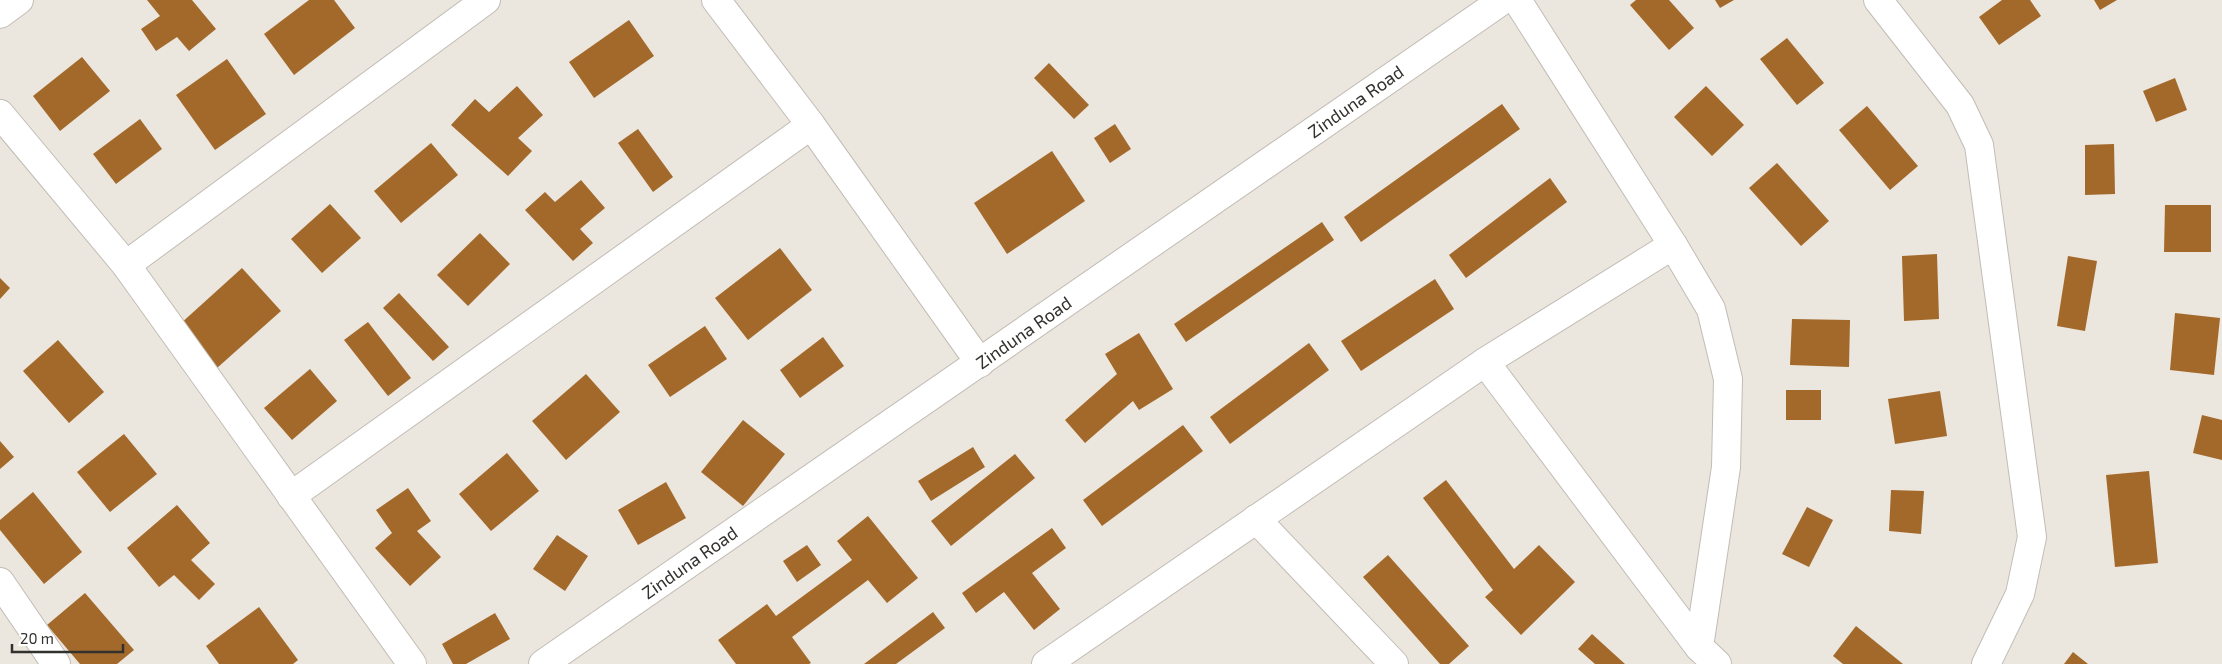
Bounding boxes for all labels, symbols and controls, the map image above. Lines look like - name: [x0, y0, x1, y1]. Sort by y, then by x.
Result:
- street label: Zinduna Road: [1303, 60, 1407, 142]
- street label: Zinduna Road: [971, 291, 1075, 373]
- street label: Zinduna Road: [637, 521, 741, 603]
- scale bar: [12, 622, 124, 654]
- text: 20 m: [20, 629, 54, 647]

